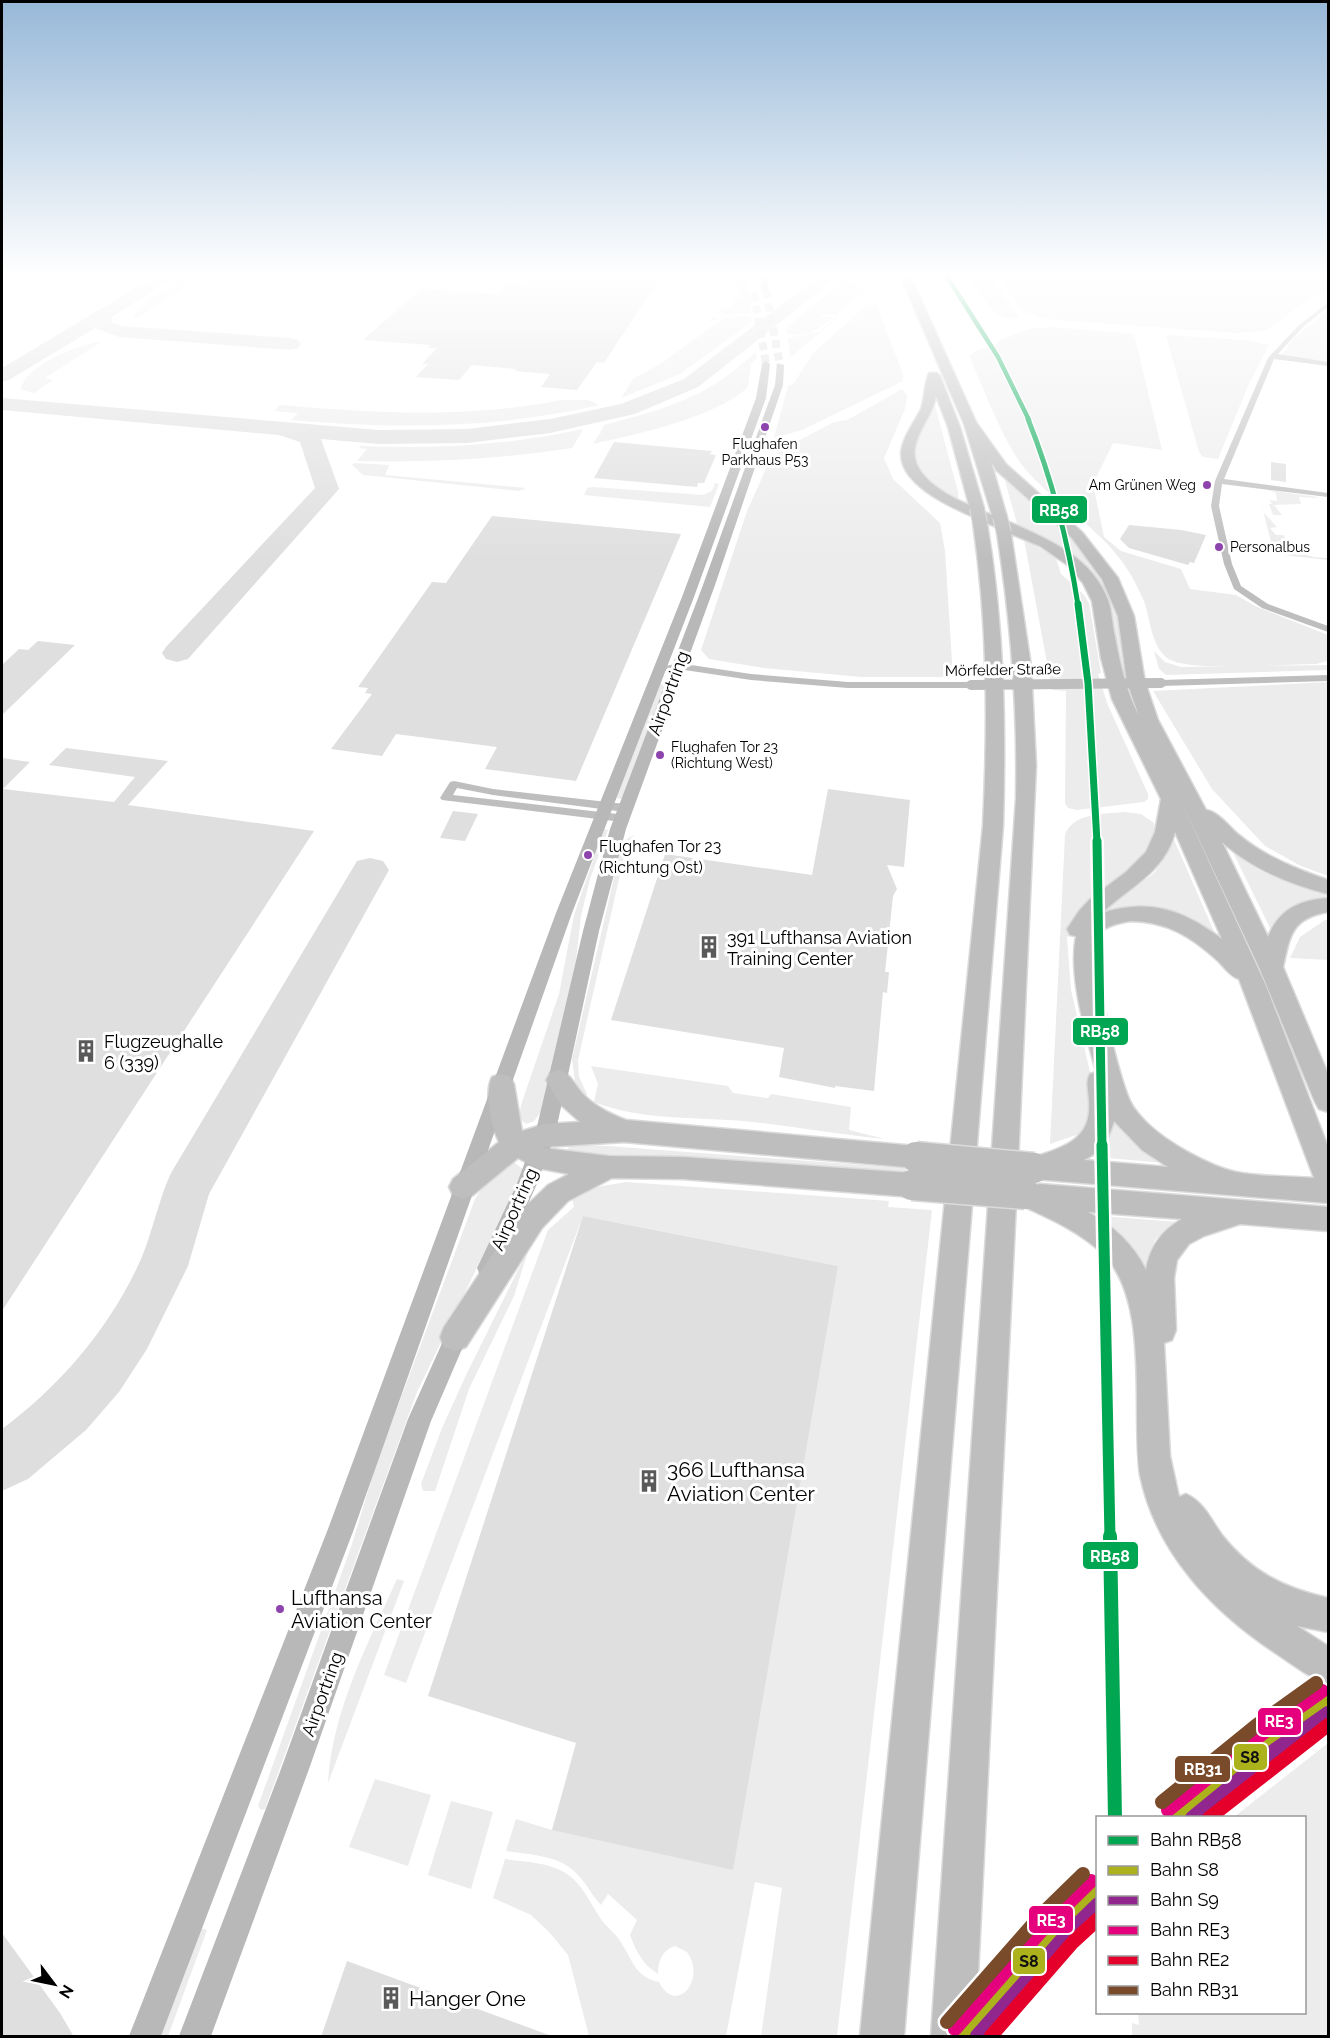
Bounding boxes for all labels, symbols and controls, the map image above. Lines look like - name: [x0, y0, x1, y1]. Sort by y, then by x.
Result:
- marker: Flughafen Parkhaus P53: [759, 421, 771, 433]
- place label: Flughafen Parkhaus P53: [722, 436, 808, 468]
- place label: Am Grünen Weg: [1089, 477, 1196, 493]
- marker: Am Grünen Weg: [1201, 479, 1213, 491]
- line badge: RB58: [1031, 495, 1088, 524]
- text: RB58: [1039, 501, 1079, 520]
- place label: Personalbus: [1230, 539, 1310, 555]
- marker: Personalbus: [1213, 541, 1225, 553]
- street label: Airportring: [643, 648, 693, 738]
- street label: Mörfelder Straße: [945, 660, 1061, 680]
- place label: Flughafen Tor 23 (Richtung West): [671, 739, 778, 771]
- marker: Flughafen Tor 23 (Richtung West): [654, 749, 666, 761]
- place label: Flughafen Tor 23 (Richtung Ost): [599, 837, 721, 877]
- marker: Flughafen Tor 23 (Richtung Ost): [582, 849, 594, 861]
- place label: 391 Lufthansa Aviation Training Center: [727, 927, 912, 969]
- building icon: 391 Lufthansa Aviation Training Center: [696, 934, 722, 960]
- line badge: RB58: [1072, 1017, 1129, 1046]
- text: RB58: [1080, 1022, 1120, 1041]
- place label: Flugzeughalle 6 (339): [104, 1031, 223, 1073]
- building icon: Flugzeughalle 6 (339): [73, 1038, 99, 1064]
- street label: Airportring: [486, 1164, 542, 1254]
- place label: 366 Lufthansa Aviation Center: [667, 1457, 815, 1506]
- building icon: 366 Lufthansa Aviation Center: [636, 1468, 662, 1494]
- line badge: RB58: [1082, 1541, 1139, 1570]
- text: RB58: [1090, 1547, 1130, 1566]
- place label: Lufthansa Aviation Center: [291, 1586, 432, 1633]
- marker: Lufthansa Aviation Center: [274, 1603, 286, 1615]
- street label: Airportring: [297, 1649, 347, 1739]
- line badge: RE3: [1257, 1707, 1302, 1736]
- text: RE3: [1264, 1712, 1294, 1731]
- line badge: S8: [1233, 1743, 1268, 1771]
- text: S8: [1240, 1748, 1260, 1767]
- line badge: RB31: [1174, 1755, 1231, 1783]
- text: RB31: [1184, 1760, 1222, 1779]
- legend: [1096, 1816, 1306, 2014]
- text: Bahn RB58: [1150, 1829, 1242, 1850]
- text: Bahn S8: [1150, 1859, 1219, 1880]
- text: Bahn S9: [1150, 1889, 1219, 1910]
- line badge: RE3: [1028, 1905, 1074, 1934]
- text: RE3: [1036, 1911, 1066, 1930]
- text: Bahn RE3: [1150, 1919, 1230, 1940]
- line badge: S8: [1012, 1947, 1046, 1975]
- text: Bahn RE2: [1150, 1949, 1229, 1970]
- text: S8: [1019, 1952, 1039, 1971]
- north arrow: [24, 1954, 84, 2014]
- text: Bahn RB31: [1150, 1979, 1239, 2000]
- text: N: [55, 1981, 78, 2002]
- building icon: Hanger One: [378, 1985, 404, 2011]
- place label: Hanger One: [409, 1986, 526, 2011]

